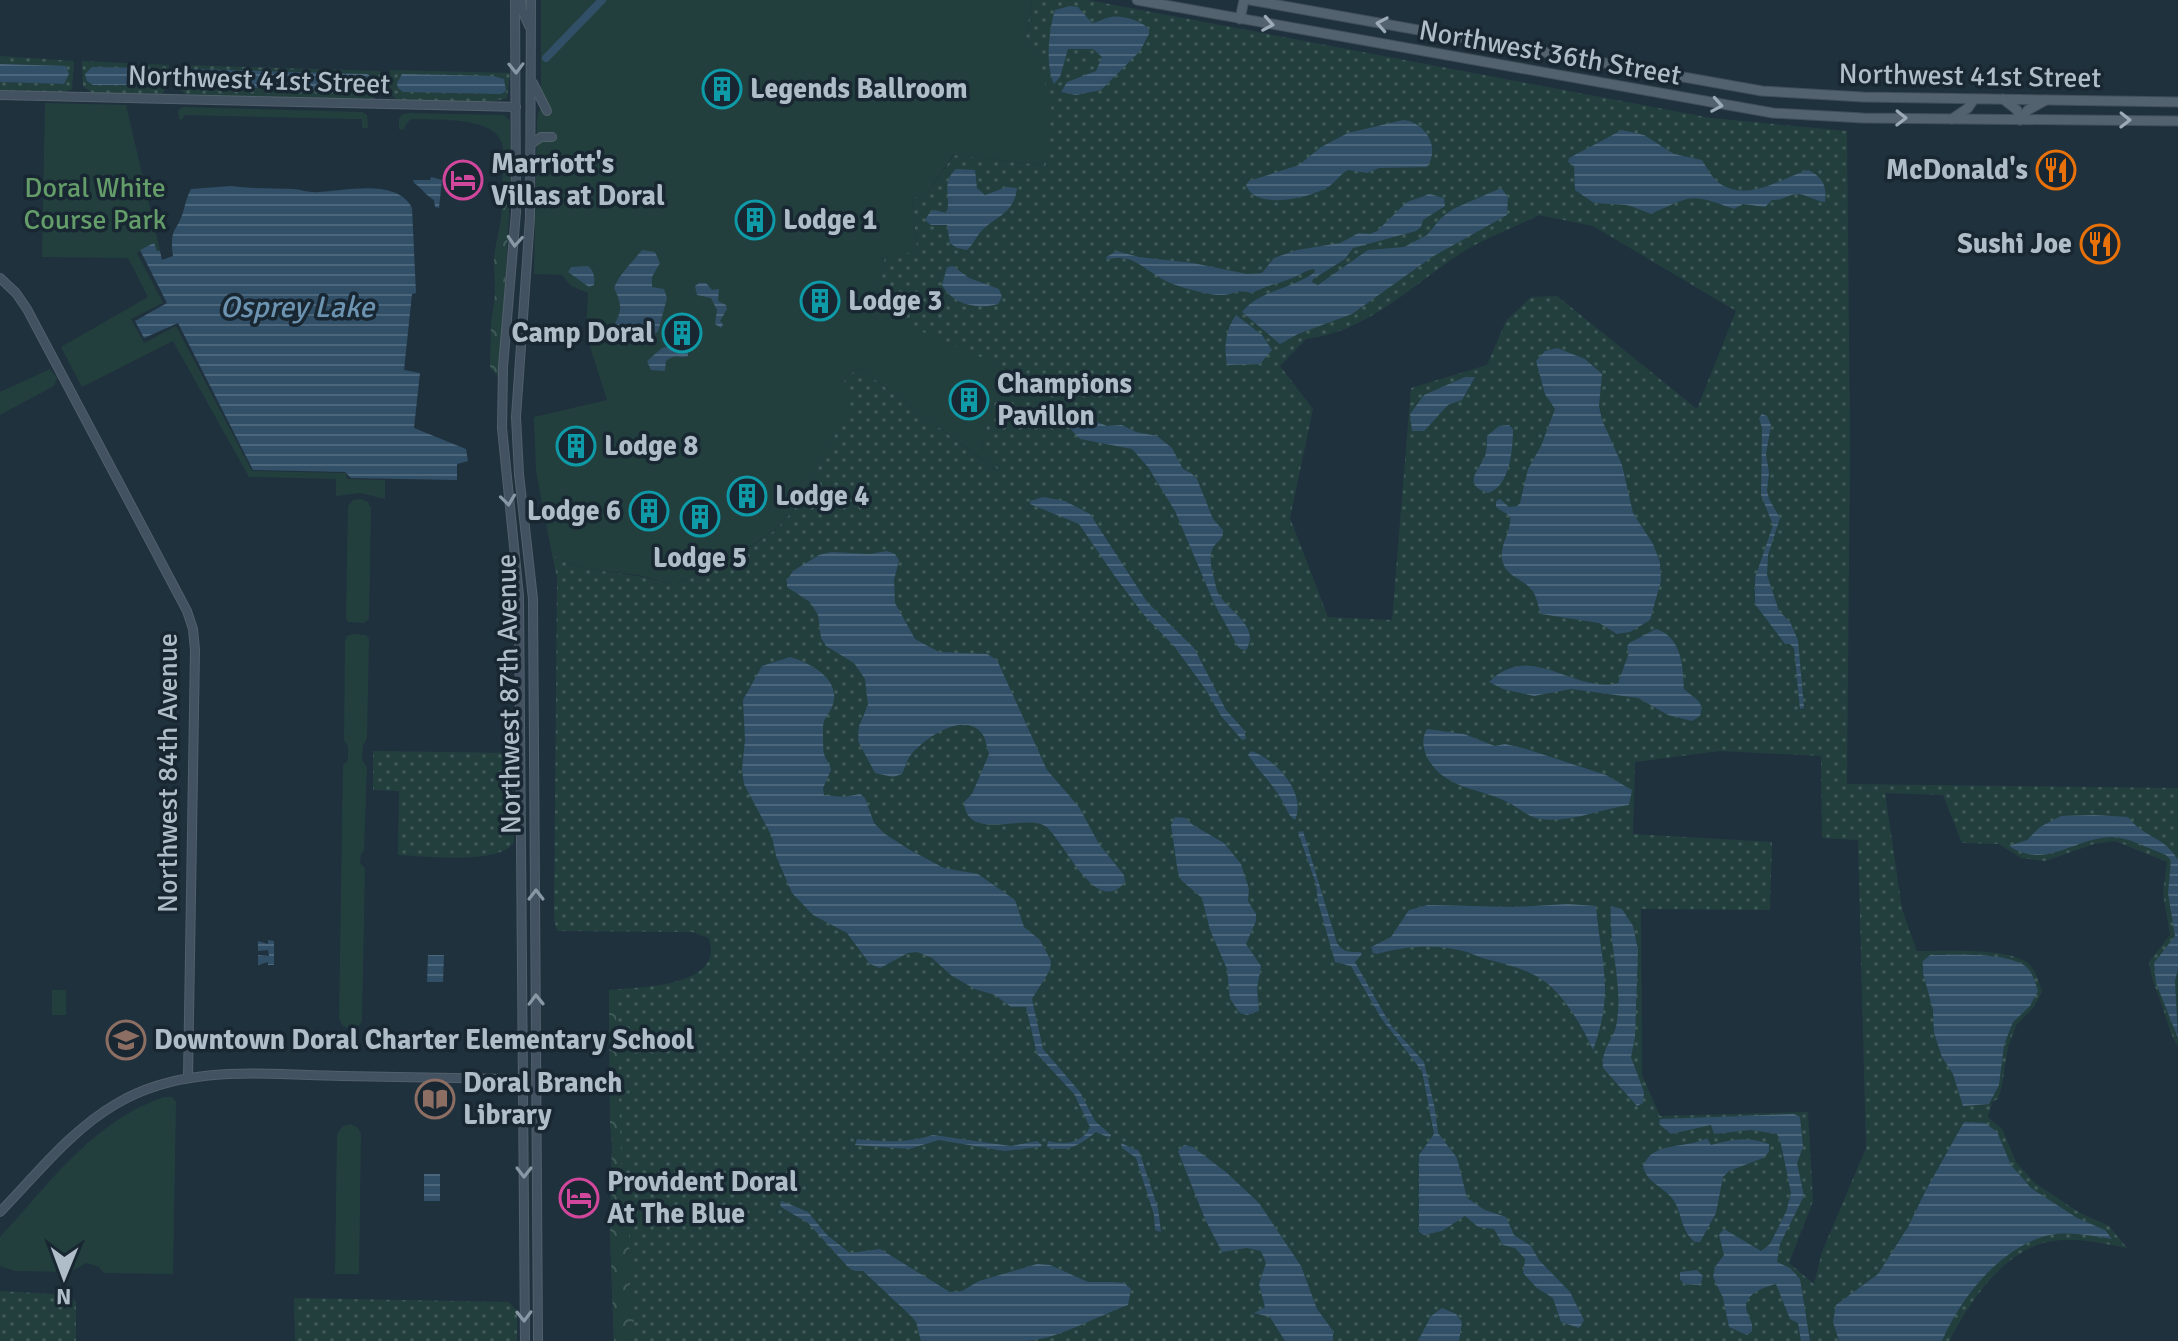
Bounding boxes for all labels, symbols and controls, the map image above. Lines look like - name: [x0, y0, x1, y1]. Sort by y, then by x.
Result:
- street label: Northwest 36th Street: [1416, 13, 1684, 93]
- one-way arrow: [1262, 14, 1275, 31]
- one-way arrow: [1375, 16, 1389, 33]
- street label: Northwest 41st Street: [1838, 57, 2102, 95]
- street label: Northwest 41st Street: [127, 58, 391, 102]
- one-way arrow: [507, 62, 525, 75]
- building icon: Legends Ballroom: [701, 68, 743, 110]
- place label: Legends Ballroom: [750, 72, 968, 106]
- one-way arrow: [1710, 96, 1724, 113]
- one-way arrow: [1895, 109, 1908, 127]
- one-way arrow: [2119, 111, 2132, 129]
- place label: Marriott's Villas at Doral: [491, 147, 665, 213]
- restaurant icon: McDonald's: [2035, 149, 2077, 191]
- place label: McDonald's: [1886, 153, 2028, 187]
- hotel icon: Marriott's Villas at Doral: [442, 159, 484, 201]
- park label: Doral White Course Park: [23, 171, 167, 237]
- building icon: Lodge 1: [734, 199, 776, 241]
- place label: Lodge 1: [783, 203, 877, 237]
- restaurant icon: Sushi Joe: [2079, 223, 2121, 265]
- place label: Sushi Joe: [1957, 227, 2072, 261]
- one-way arrow: [507, 235, 524, 248]
- building icon: Lodge 3: [799, 280, 841, 322]
- place label: Lodge 3: [848, 284, 942, 318]
- water label: Osprey Lake: [220, 289, 376, 326]
- building icon: Camp Doral: [661, 312, 703, 354]
- place label: Camp Doral: [511, 316, 654, 350]
- place label: Champions Pavillon: [997, 367, 1132, 433]
- building icon: Champions Pavillon: [948, 379, 990, 421]
- building icon: Lodge 8: [555, 425, 597, 467]
- place label: Lodge 8: [604, 429, 698, 463]
- building icon: Lodge 4: [726, 475, 768, 517]
- place label: Lodge 4: [775, 479, 869, 513]
- building icon: Lodge 6: [628, 490, 670, 532]
- one-way arrow: [499, 493, 516, 507]
- place label: Lodge 6: [527, 494, 621, 528]
- building icon: Lodge 5: [679, 496, 721, 538]
- place label: Lodge 5: [653, 541, 747, 575]
- street label: Northwest 87th Avenue: [490, 554, 528, 834]
- street label: Northwest 84th Avenue: [151, 633, 185, 913]
- one-way arrow: [527, 888, 545, 901]
- one-way arrow: [527, 993, 545, 1006]
- school or university icon: Downtown Doral Charter Elementary School: [105, 1019, 147, 1061]
- place label: Downtown Doral Charter Elementary School: [154, 1023, 695, 1057]
- place label: Doral Branch Library: [463, 1066, 623, 1132]
- library icon: Doral Branch Library: [414, 1078, 456, 1120]
- place label: Provident Doral At The Blue: [607, 1165, 798, 1231]
- one-way arrow: [515, 1166, 533, 1179]
- hotel icon: Provident Doral At The Blue: [558, 1177, 600, 1219]
- north arrow: [24, 1237, 104, 1317]
- text: N: [56, 1283, 72, 1310]
- one-way arrow: [516, 1310, 533, 1323]

